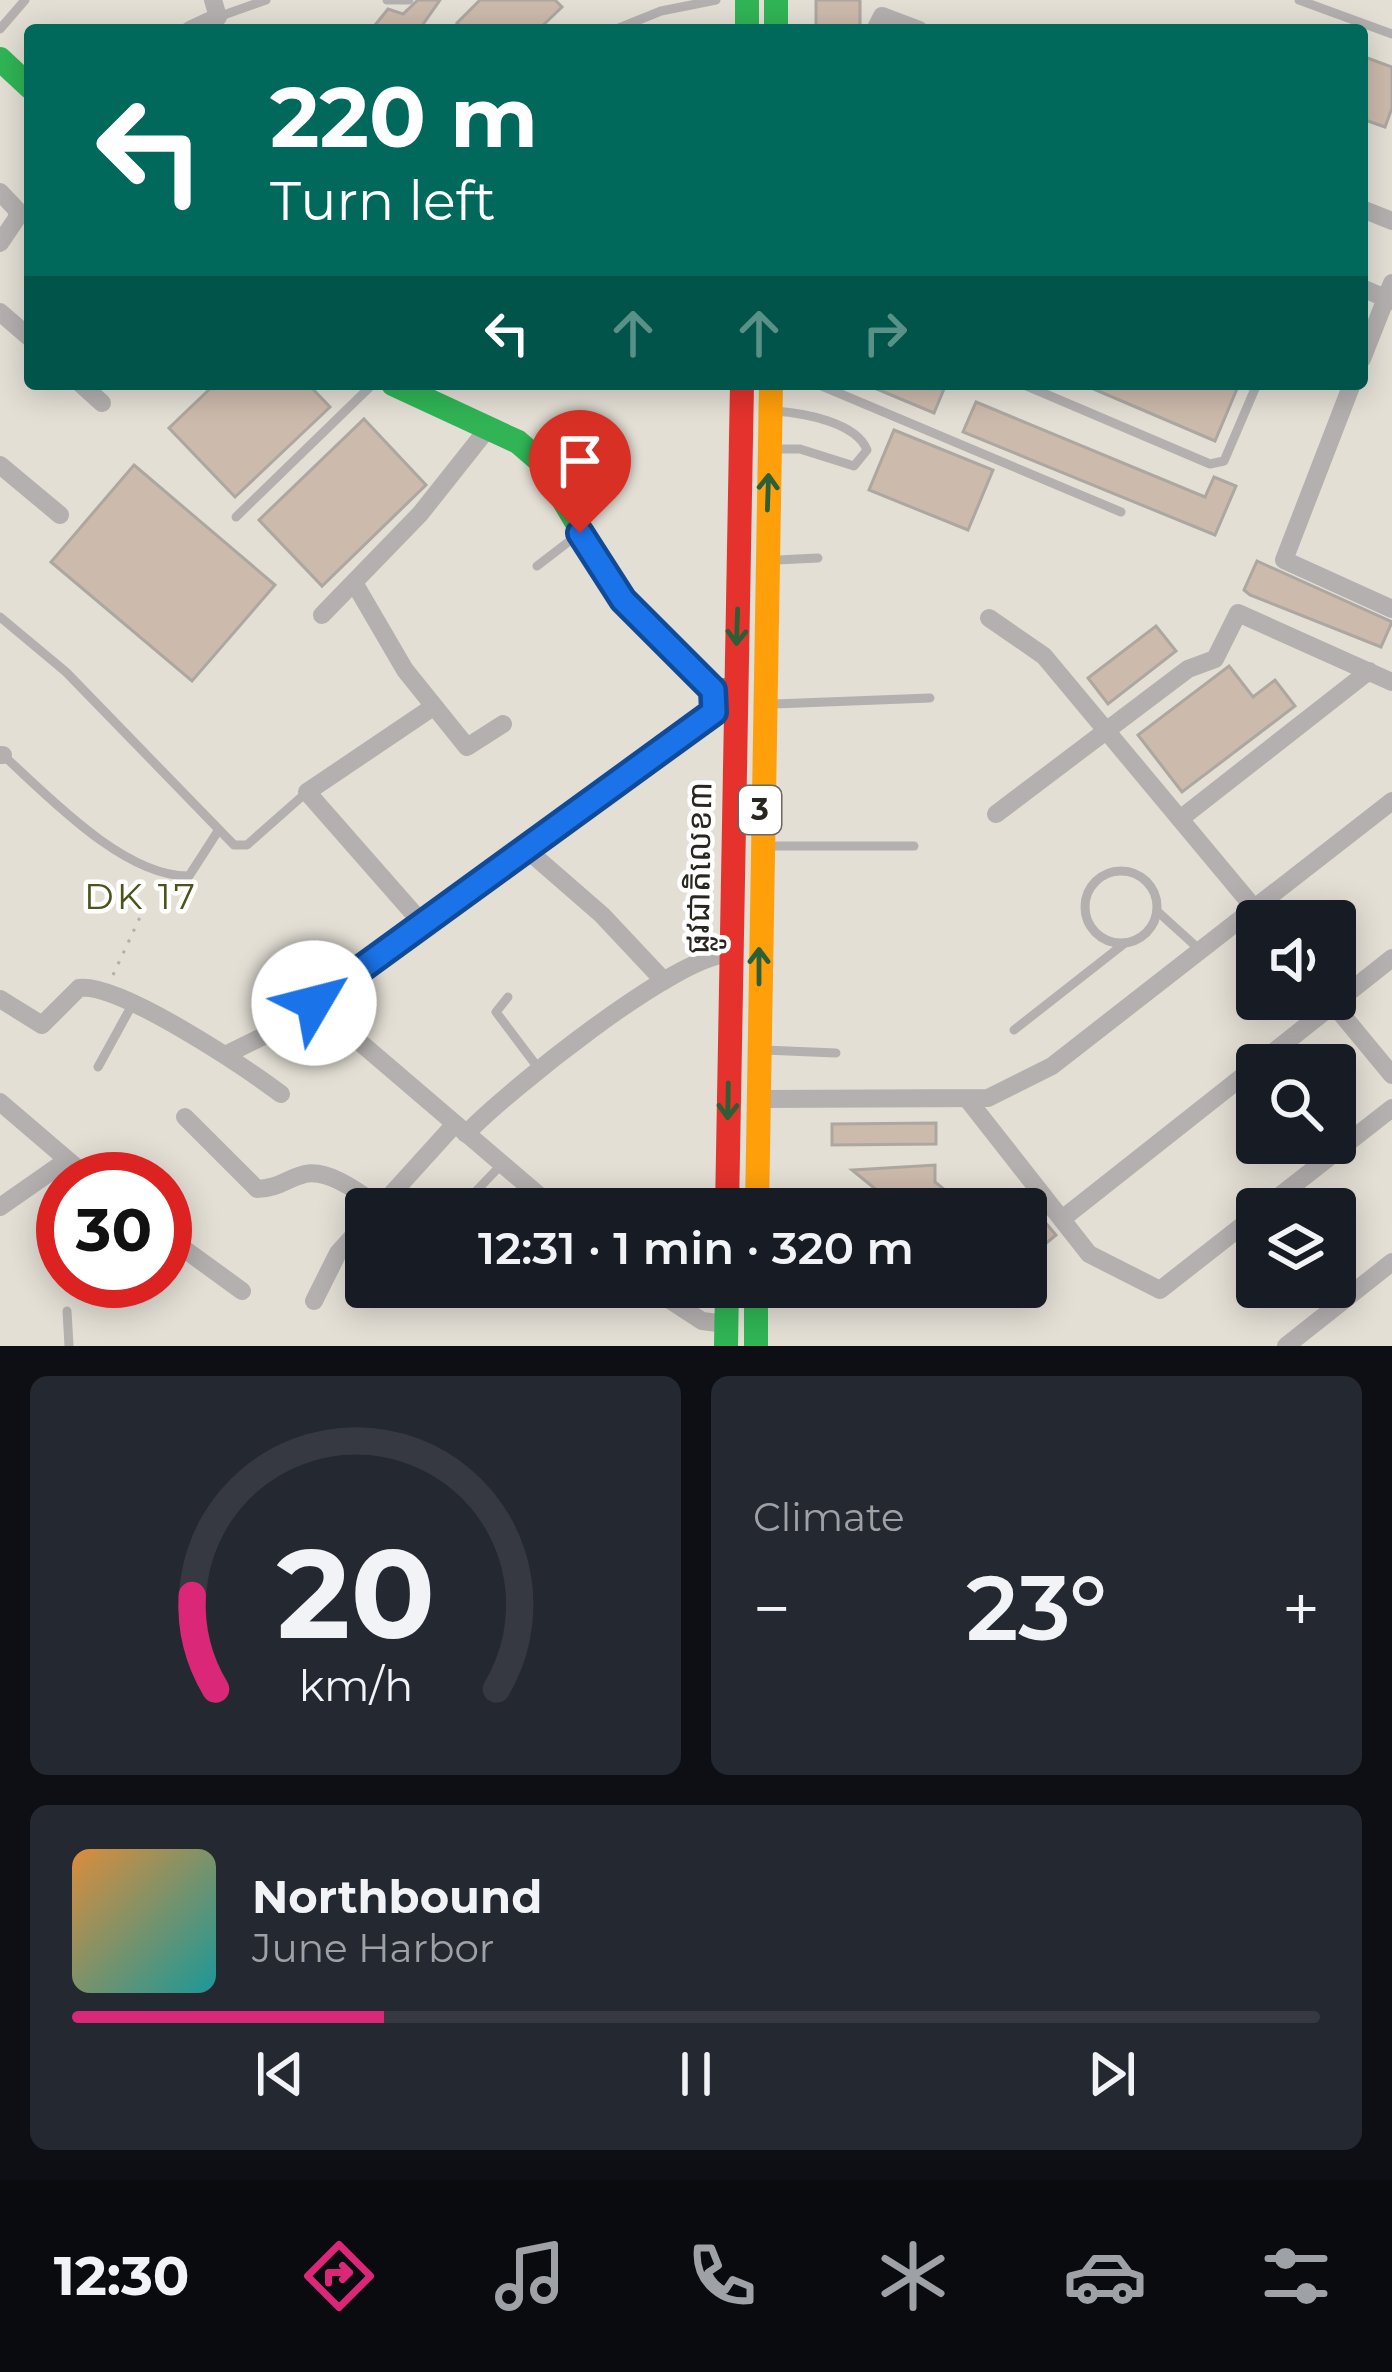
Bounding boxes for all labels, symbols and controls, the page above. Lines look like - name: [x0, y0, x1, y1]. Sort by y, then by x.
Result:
- text: 220 m: [270, 66, 538, 168]
- icon: left: [72, 72, 228, 228]
- text: Turn left: [270, 168, 496, 234]
- icon: left: [474, 300, 540, 366]
- icon: ahead: [600, 300, 666, 366]
- icon: ahead: [726, 300, 792, 366]
- icon: right: [852, 300, 918, 366]
- pin: [529, 410, 631, 533]
- icon: arrive: [547, 428, 613, 494]
- one-way arrow: [757, 473, 780, 512]
- one-way arrow: [725, 607, 748, 646]
- street label: ផ្លូវជាតិលេខ៣: [676, 781, 729, 955]
- road number: 3: [739, 786, 781, 834]
- district label: DK 17: [84, 874, 198, 918]
- map controls: [1236, 900, 1356, 1308]
- button: sound: [1236, 900, 1356, 1020]
- position arrow: [251, 940, 377, 1066]
- one-way arrow: [748, 947, 771, 986]
- button: search: [1236, 1044, 1356, 1164]
- one-way arrow: [717, 1081, 739, 1120]
- speed limit sign: 30: [36, 1152, 192, 1308]
- button: layers: [1236, 1188, 1356, 1308]
- text: 12:31 · 1 min · 320 m: [478, 1220, 914, 1275]
- text: Climate: [753, 1493, 905, 1541]
- text: 20: [276, 1517, 435, 1669]
- text: 23°: [966, 1553, 1107, 1663]
- text: −: [753, 1568, 791, 1649]
- text: +: [1282, 1568, 1320, 1649]
- text: km/h: [298, 1658, 413, 1711]
- text: Northbound: [252, 1869, 542, 1924]
- text: June Harbor: [252, 1924, 494, 1972]
- icon: previous: [247, 2041, 313, 2107]
- icon: pause: [663, 2041, 729, 2107]
- icon: next: [1079, 2041, 1145, 2107]
- icon: directions: [297, 2234, 381, 2318]
- icon: music: [488, 2234, 572, 2318]
- icon: phone: [680, 2234, 764, 2318]
- icon: climate: [871, 2234, 955, 2318]
- icon: car: [1063, 2234, 1147, 2318]
- icon: filters: [1254, 2234, 1338, 2318]
- text: 12:30: [54, 2243, 190, 2309]

